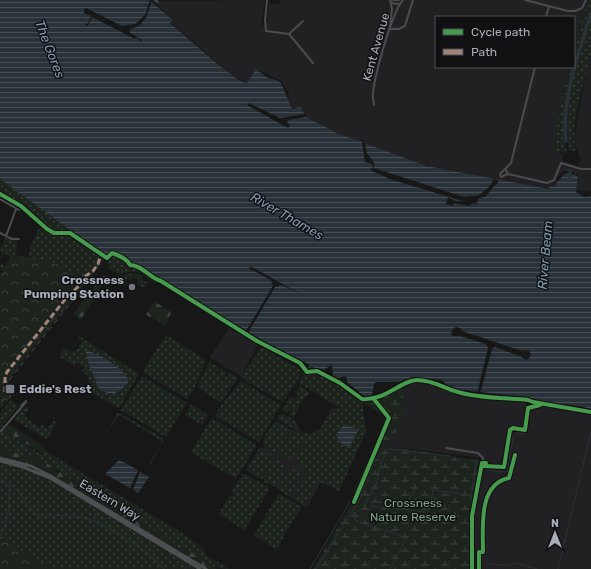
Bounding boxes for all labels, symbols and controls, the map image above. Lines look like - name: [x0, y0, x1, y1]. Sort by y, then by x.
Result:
- street label: Kent Avenue: [360, 11, 392, 83]
- legend: [435, 16, 575, 68]
- water label: The Gores: [32, 18, 68, 80]
- text: Cycle path: [471, 25, 530, 39]
- text: Path: [471, 45, 497, 59]
- water label: River Thames: [248, 189, 326, 243]
- water label: River Beam: [535, 220, 555, 290]
- place label: Crossness Pumping Station: [24, 273, 124, 301]
- marker: Crossness Pumping Station: [127, 282, 137, 292]
- place label: Eddie's Rest: [19, 382, 92, 396]
- marker: Eddie's Rest: [4, 383, 16, 395]
- street label: Eastern Way: [77, 476, 143, 524]
- park label: Crossness Nature Reserve: [370, 496, 456, 524]
- north arrow: [535, 513, 575, 553]
- text: N: [551, 517, 559, 530]

